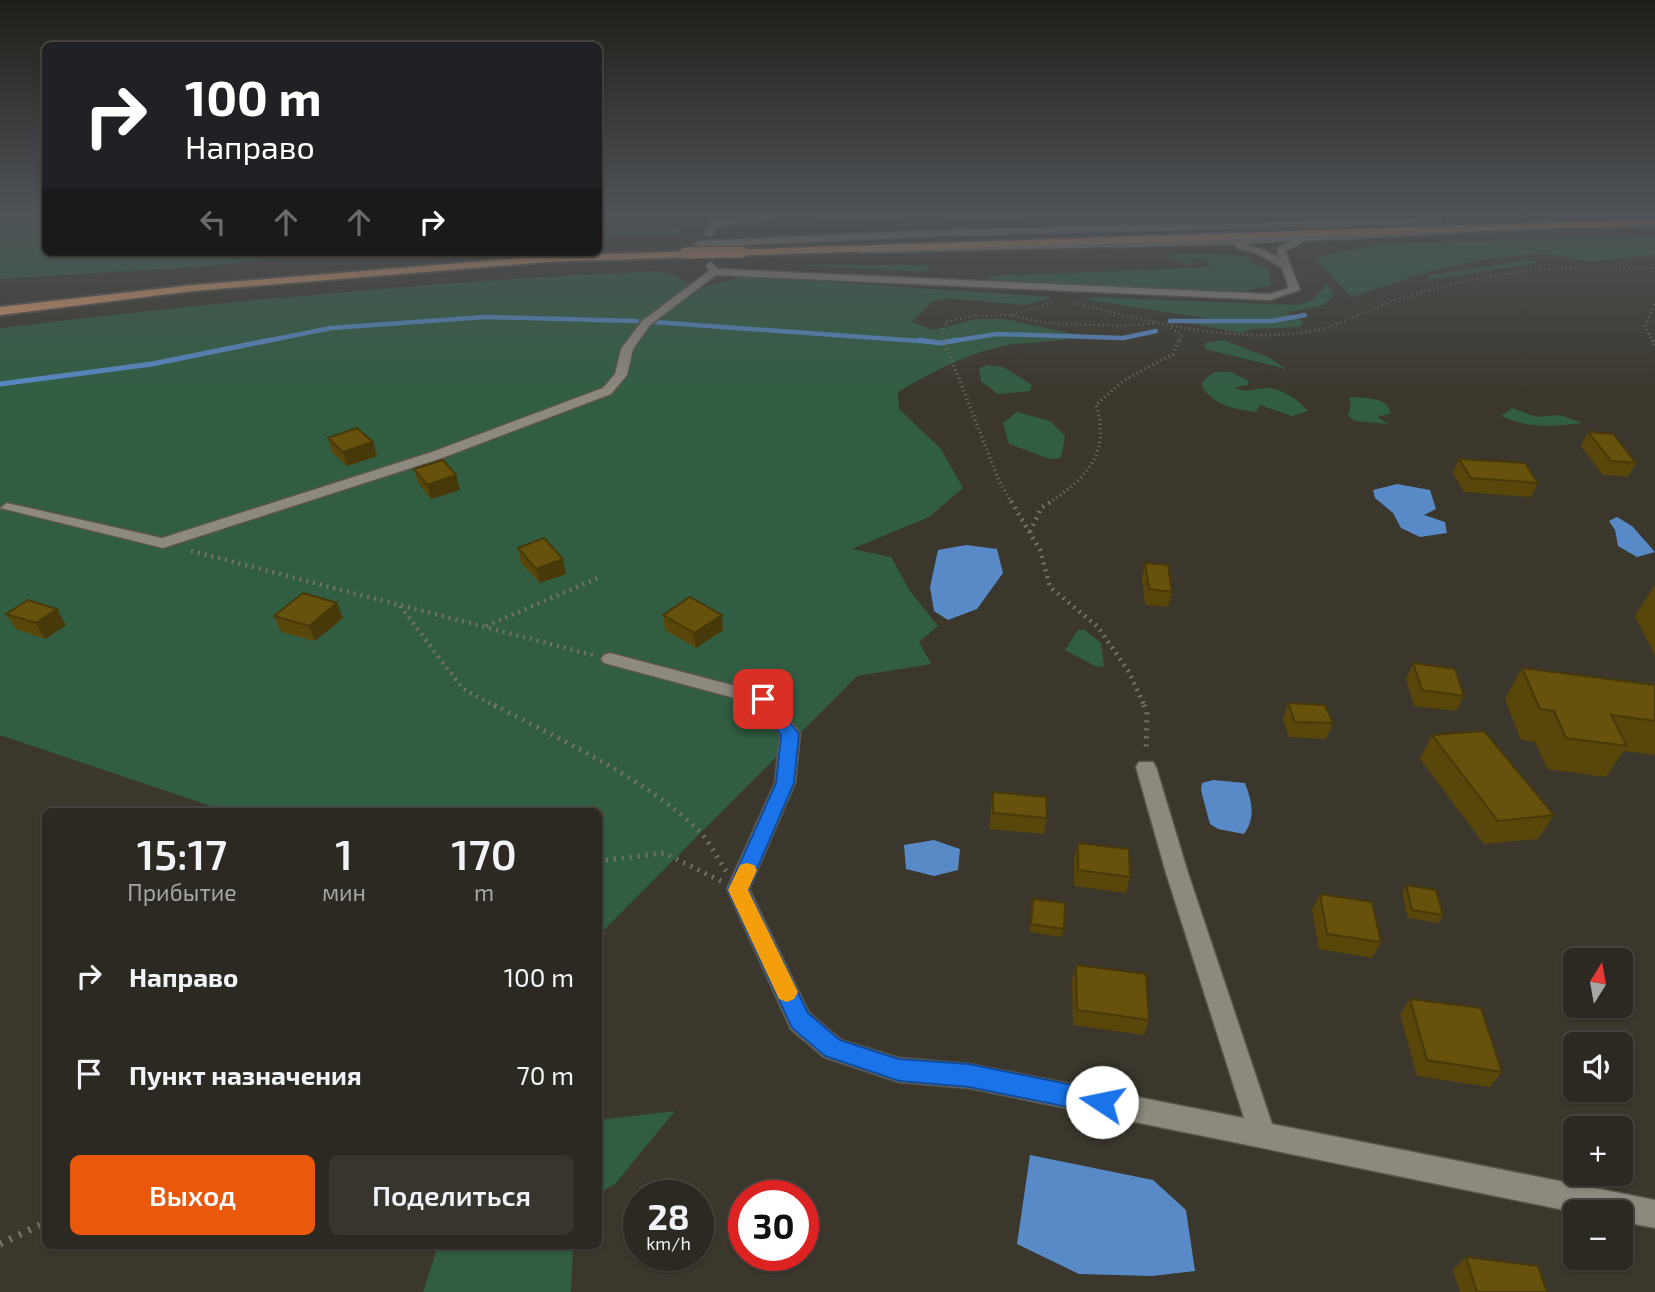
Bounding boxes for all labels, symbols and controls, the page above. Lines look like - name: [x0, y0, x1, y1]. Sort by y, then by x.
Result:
- text: 100 m: [185, 67, 322, 126]
- icon: right: [70, 70, 161, 161]
- text: Направо: [185, 127, 315, 165]
- icon: left: [194, 203, 232, 241]
- icon: ahead: [267, 203, 305, 241]
- icon: ahead: [340, 203, 378, 241]
- icon: right: [413, 203, 451, 241]
- pin: [733, 669, 793, 729]
- icon: arrive: [744, 680, 782, 718]
- text: 15:17: [137, 828, 227, 878]
- text: 1: [335, 828, 353, 878]
- text: 170: [451, 828, 517, 878]
- text: Прибытие: [127, 878, 237, 906]
- text: мин: [322, 878, 366, 906]
- text: m: [474, 878, 494, 906]
- north arrow: [1563, 948, 1633, 1018]
- map controls: [1563, 948, 1633, 1270]
- icon: right: [70, 957, 108, 995]
- text: Направо: [129, 961, 238, 992]
- text: 100 m: [504, 961, 574, 992]
- button: sound: [1563, 1032, 1633, 1102]
- icon: arrive: [70, 1055, 108, 1093]
- text: Пункт назначения: [129, 1059, 362, 1090]
- text: 70 m: [516, 1059, 574, 1090]
- position arrow: [1065, 1065, 1139, 1139]
- button: +: [1563, 1116, 1633, 1186]
- button: Выход: [70, 1155, 315, 1235]
- button: Поделиться: [329, 1155, 574, 1235]
- speed limit sign: 30: [728, 1180, 819, 1271]
- text: 28: [647, 1195, 690, 1237]
- button: −: [1563, 1200, 1633, 1270]
- text: km/h: [646, 1232, 691, 1254]

